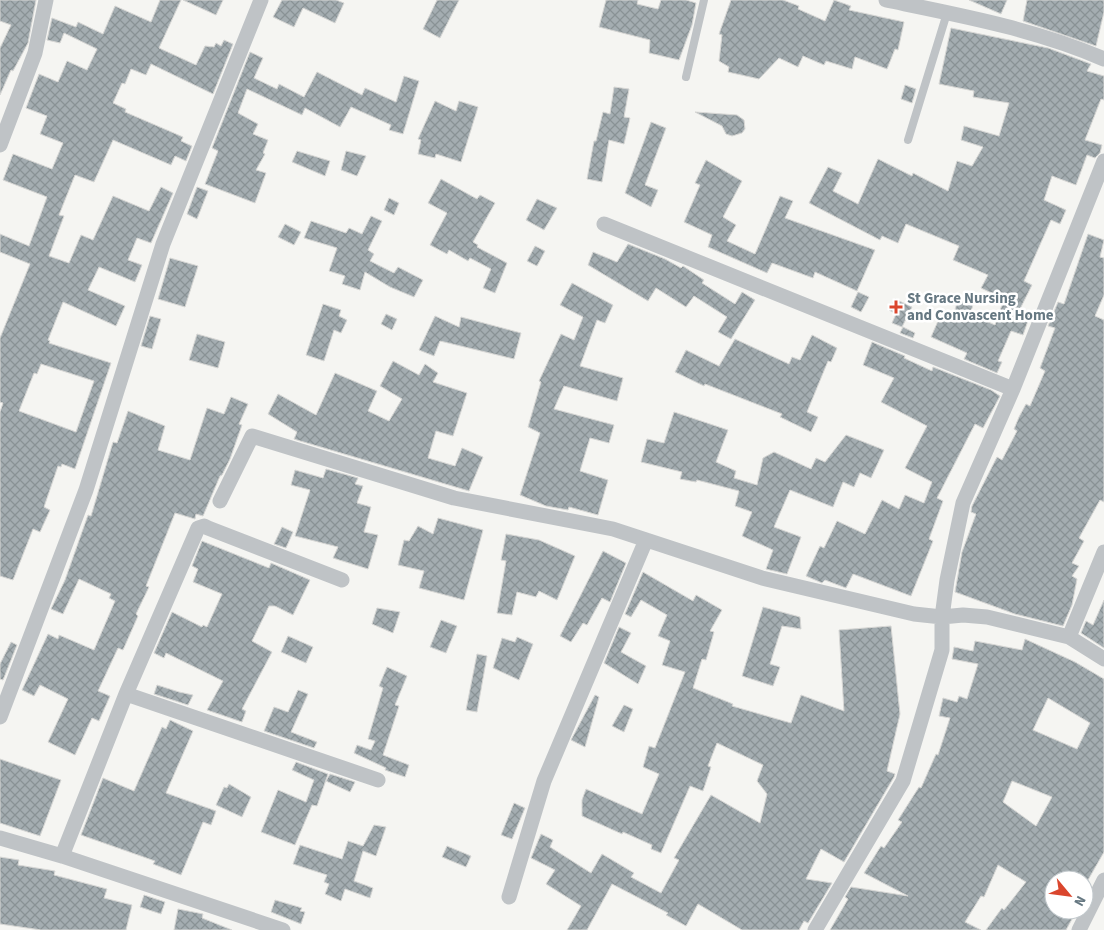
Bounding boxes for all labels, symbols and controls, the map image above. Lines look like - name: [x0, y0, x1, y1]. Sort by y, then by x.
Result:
- place label: St Grace Nursing and Convascent Home: [907, 288, 1054, 326]
- marker: St Grace Nursing and Convascent Home: [889, 300, 903, 314]
- north arrow: [1044, 870, 1094, 920]
- text: N: [1068, 892, 1090, 910]

